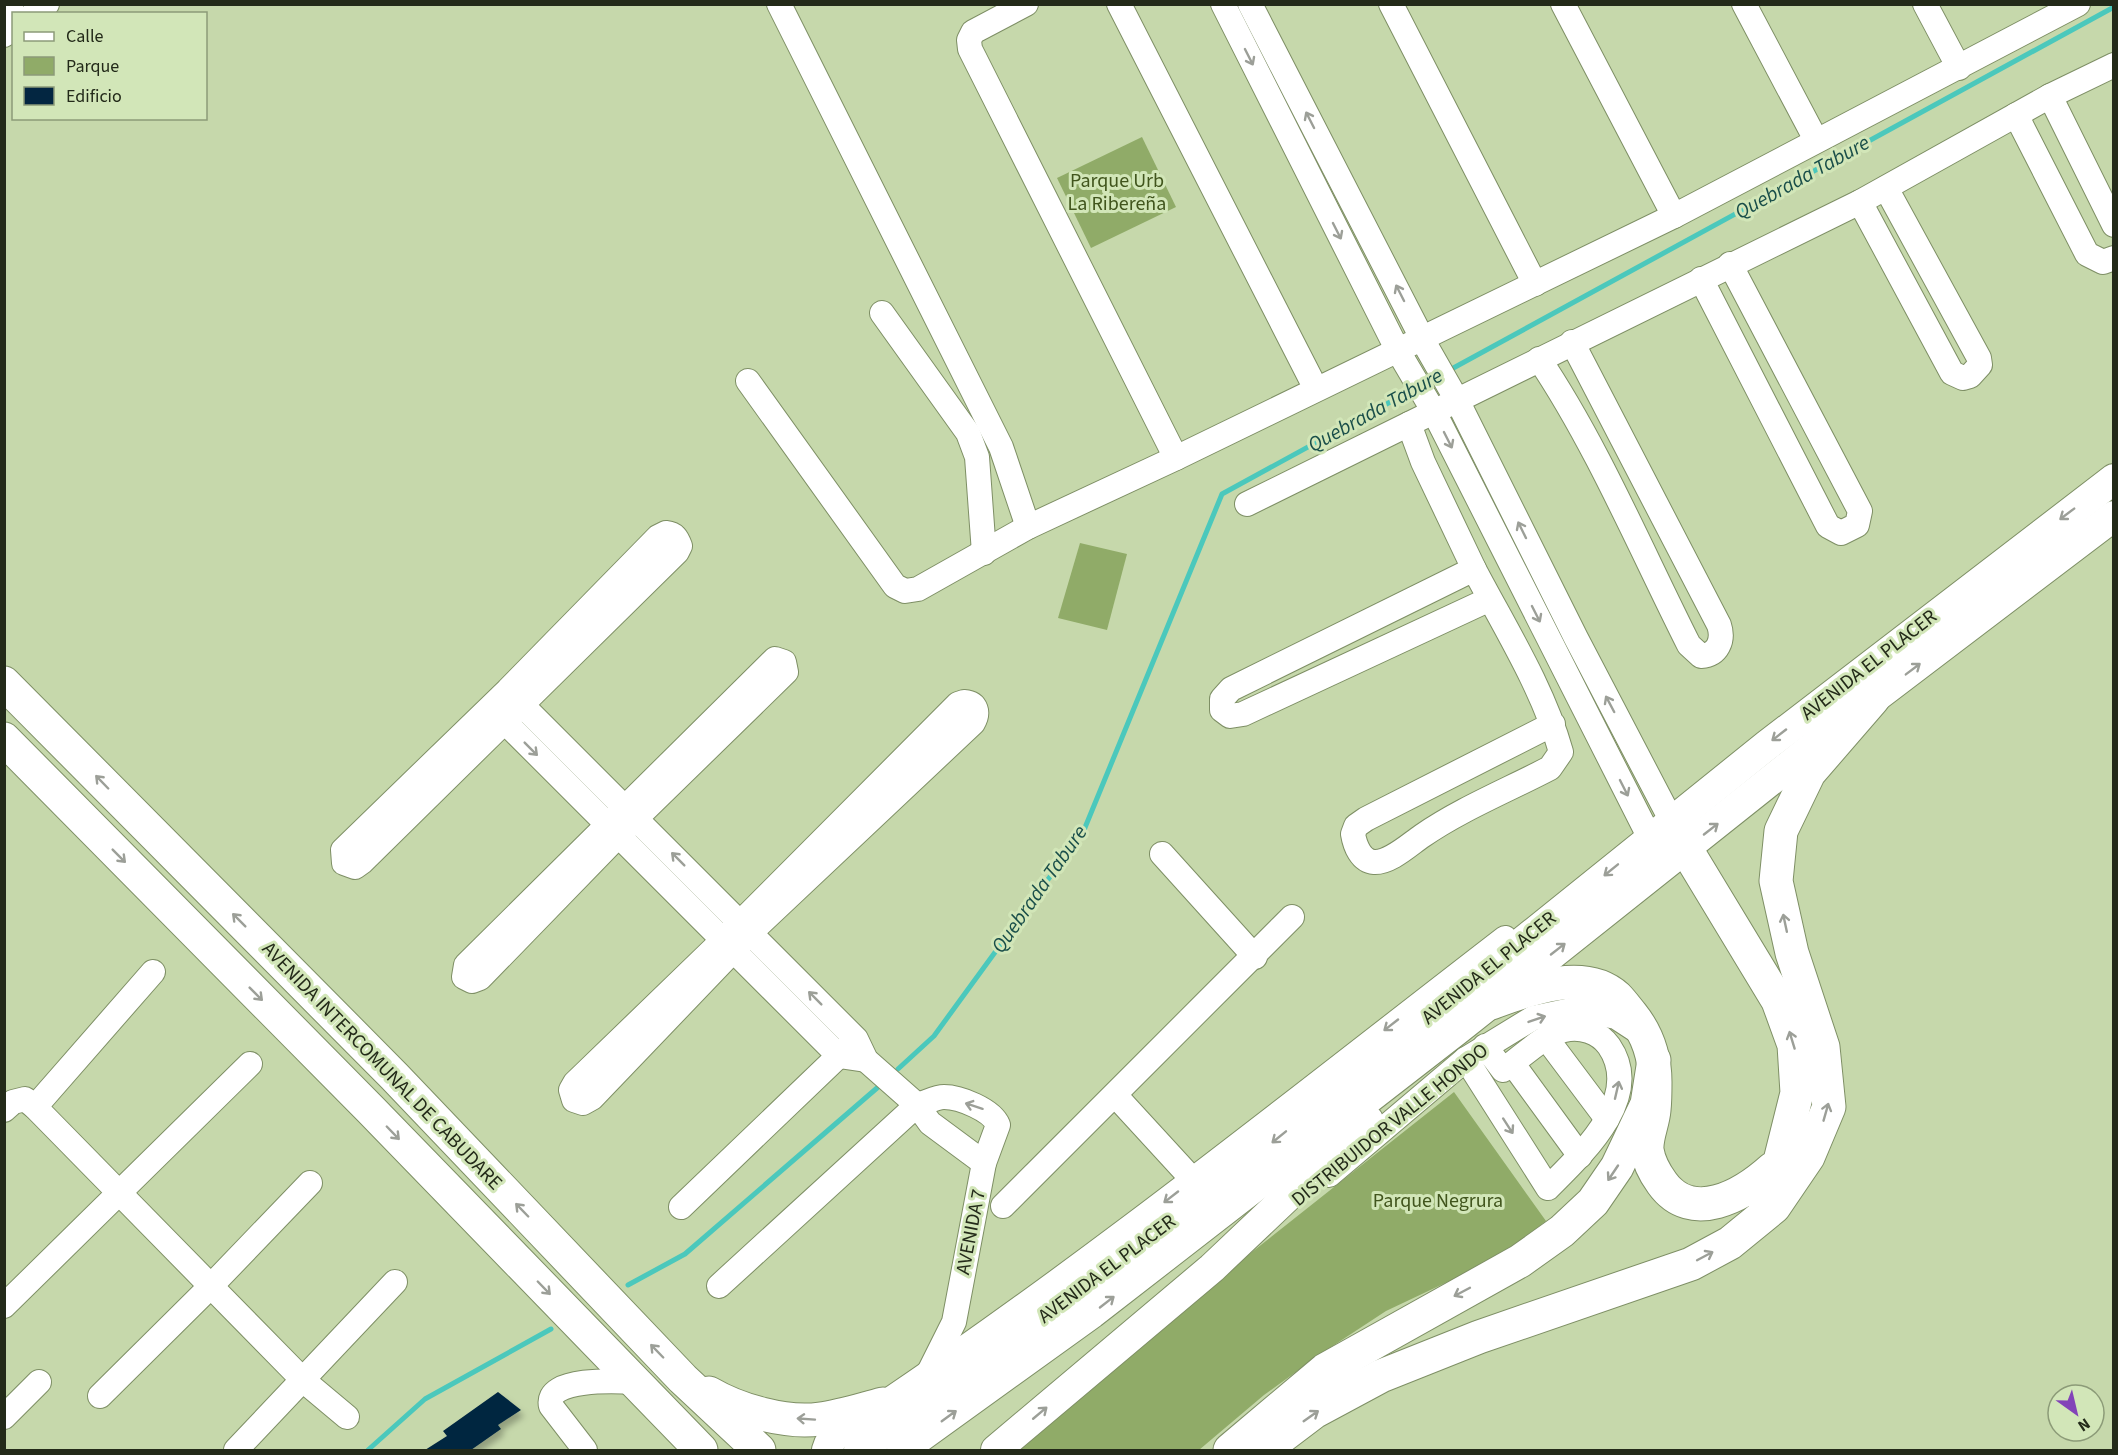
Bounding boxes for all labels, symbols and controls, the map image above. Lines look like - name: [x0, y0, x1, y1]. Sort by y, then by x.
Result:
- legend: [12, 12, 207, 120]
- text: Calle: [66, 24, 104, 49]
- one-way arrow: [1244, 48, 1256, 66]
- text: Parque: [66, 54, 119, 79]
- text: Edificio: [66, 84, 122, 109]
- one-way arrow: [1304, 112, 1316, 129]
- water label: Quebrada Tabure: [1729, 127, 1875, 227]
- park label: Parque Urb La Ribereña: [1068, 167, 1166, 218]
- one-way arrow: [1332, 222, 1344, 240]
- one-way arrow: [1394, 285, 1405, 303]
- water label: Quebrada Tabure: [1302, 360, 1448, 460]
- one-way arrow: [1443, 431, 1454, 449]
- one-way arrow: [2059, 507, 2075, 520]
- one-way arrow: [1516, 521, 1527, 539]
- street label: AVENIDA EL PLACER: [1795, 603, 1943, 727]
- one-way arrow: [1531, 605, 1542, 623]
- one-way arrow: [1905, 662, 1921, 675]
- one-way arrow: [1604, 695, 1615, 713]
- one-way arrow: [1772, 729, 1788, 742]
- one-way arrow: [524, 741, 539, 756]
- one-way arrow: [94, 775, 109, 790]
- one-way arrow: [1619, 779, 1630, 797]
- water label: Quebrada Tabure: [984, 819, 1094, 959]
- one-way arrow: [1702, 823, 1718, 836]
- one-way arrow: [111, 848, 126, 863]
- one-way arrow: [670, 852, 685, 867]
- one-way arrow: [1603, 864, 1619, 877]
- street label: AVENIDA EL PLACER: [1416, 905, 1562, 1031]
- one-way arrow: [232, 913, 246, 928]
- one-way arrow: [1779, 914, 1791, 933]
- street label: AVENIDA INTERCOMUNAL DE CABUDARE: [256, 936, 508, 1196]
- one-way arrow: [1550, 943, 1566, 956]
- one-way arrow: [249, 987, 263, 1002]
- one-way arrow: [808, 990, 822, 1005]
- one-way arrow: [1527, 1012, 1545, 1023]
- one-way arrow: [1384, 1019, 1400, 1032]
- one-way arrow: [1786, 1031, 1797, 1050]
- street label: DISTRIBUIDOR VALLE HONDO: [1286, 1037, 1494, 1213]
- one-way arrow: [1612, 1081, 1624, 1100]
- one-way arrow: [964, 1100, 983, 1111]
- one-way arrow: [1821, 1102, 1832, 1121]
- one-way arrow: [1503, 1117, 1515, 1134]
- one-way arrow: [386, 1125, 400, 1140]
- one-way arrow: [1271, 1131, 1287, 1144]
- one-way arrow: [1607, 1164, 1619, 1181]
- street label: AVENIDA 7: [949, 1187, 993, 1277]
- park label: Parque Negrura: [1373, 1187, 1503, 1215]
- one-way arrow: [1164, 1191, 1180, 1204]
- one-way arrow: [515, 1203, 529, 1218]
- street label: AVENIDA EL PLACER: [1032, 1208, 1182, 1330]
- one-way arrow: [1695, 1250, 1713, 1262]
- one-way arrow: [536, 1280, 551, 1295]
- one-way arrow: [1454, 1286, 1471, 1298]
- one-way arrow: [1098, 1295, 1114, 1308]
- one-way arrow: [650, 1344, 664, 1359]
- north arrow: [2046, 1383, 2106, 1443]
- one-way arrow: [1032, 1406, 1047, 1420]
- one-way arrow: [940, 1410, 957, 1422]
- one-way arrow: [1302, 1410, 1318, 1422]
- one-way arrow: [796, 1413, 816, 1424]
- text: N: [2073, 1413, 2094, 1437]

